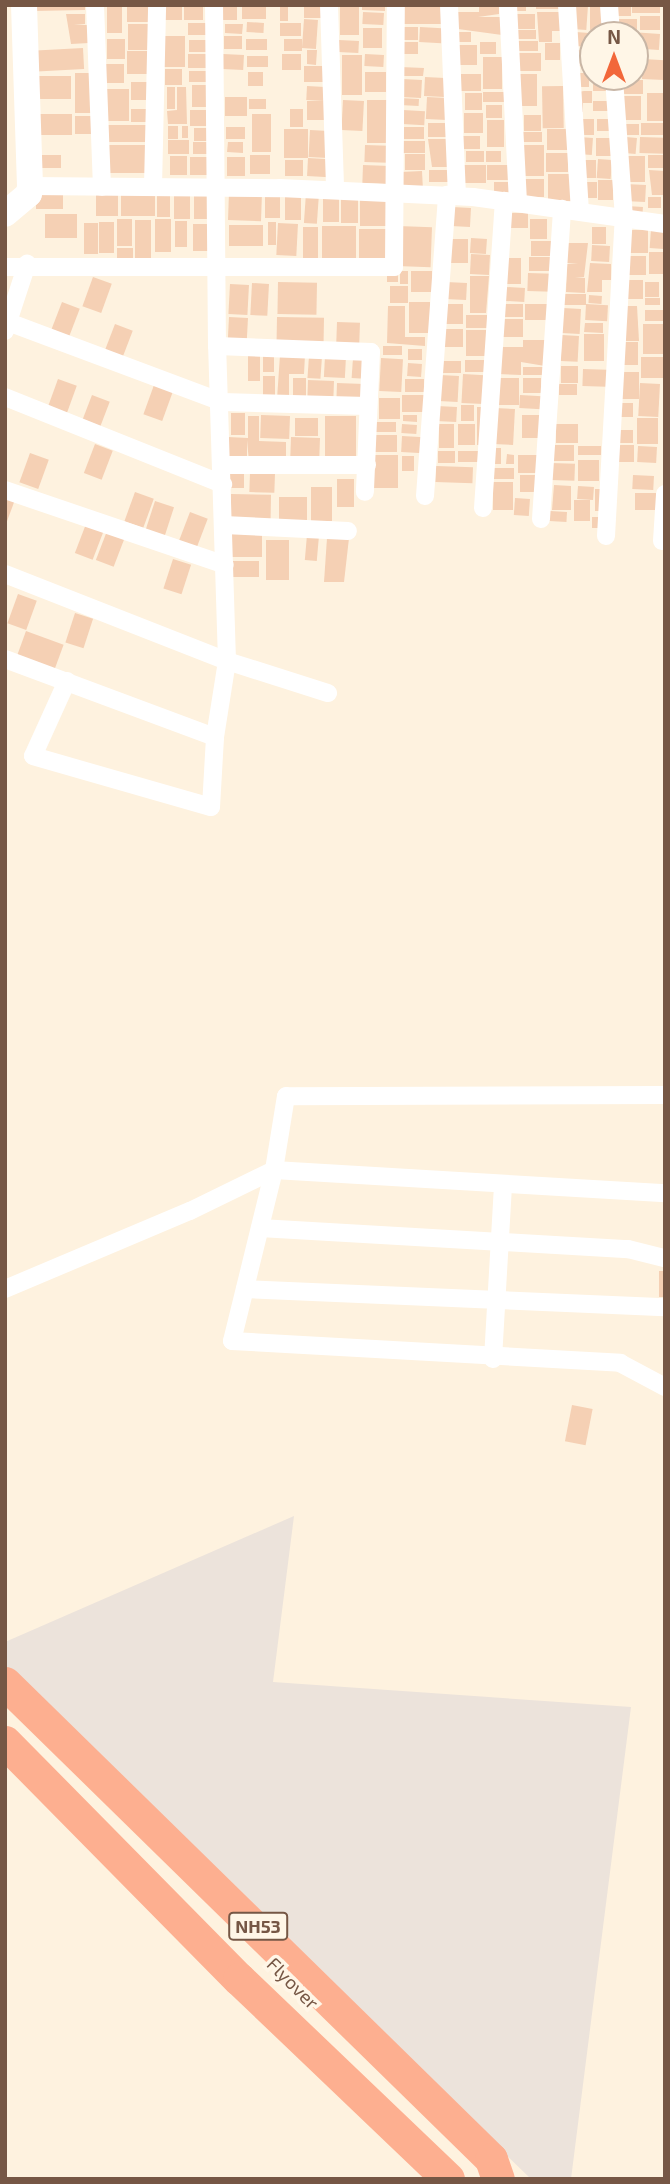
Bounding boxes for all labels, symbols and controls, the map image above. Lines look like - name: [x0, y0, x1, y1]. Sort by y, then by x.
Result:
- north arrow: [579, 21, 649, 91]
- text: N: [607, 25, 621, 48]
- road number: NH53: [226, 1912, 290, 1940]
- street label: Flyover: [262, 1952, 324, 2014]

